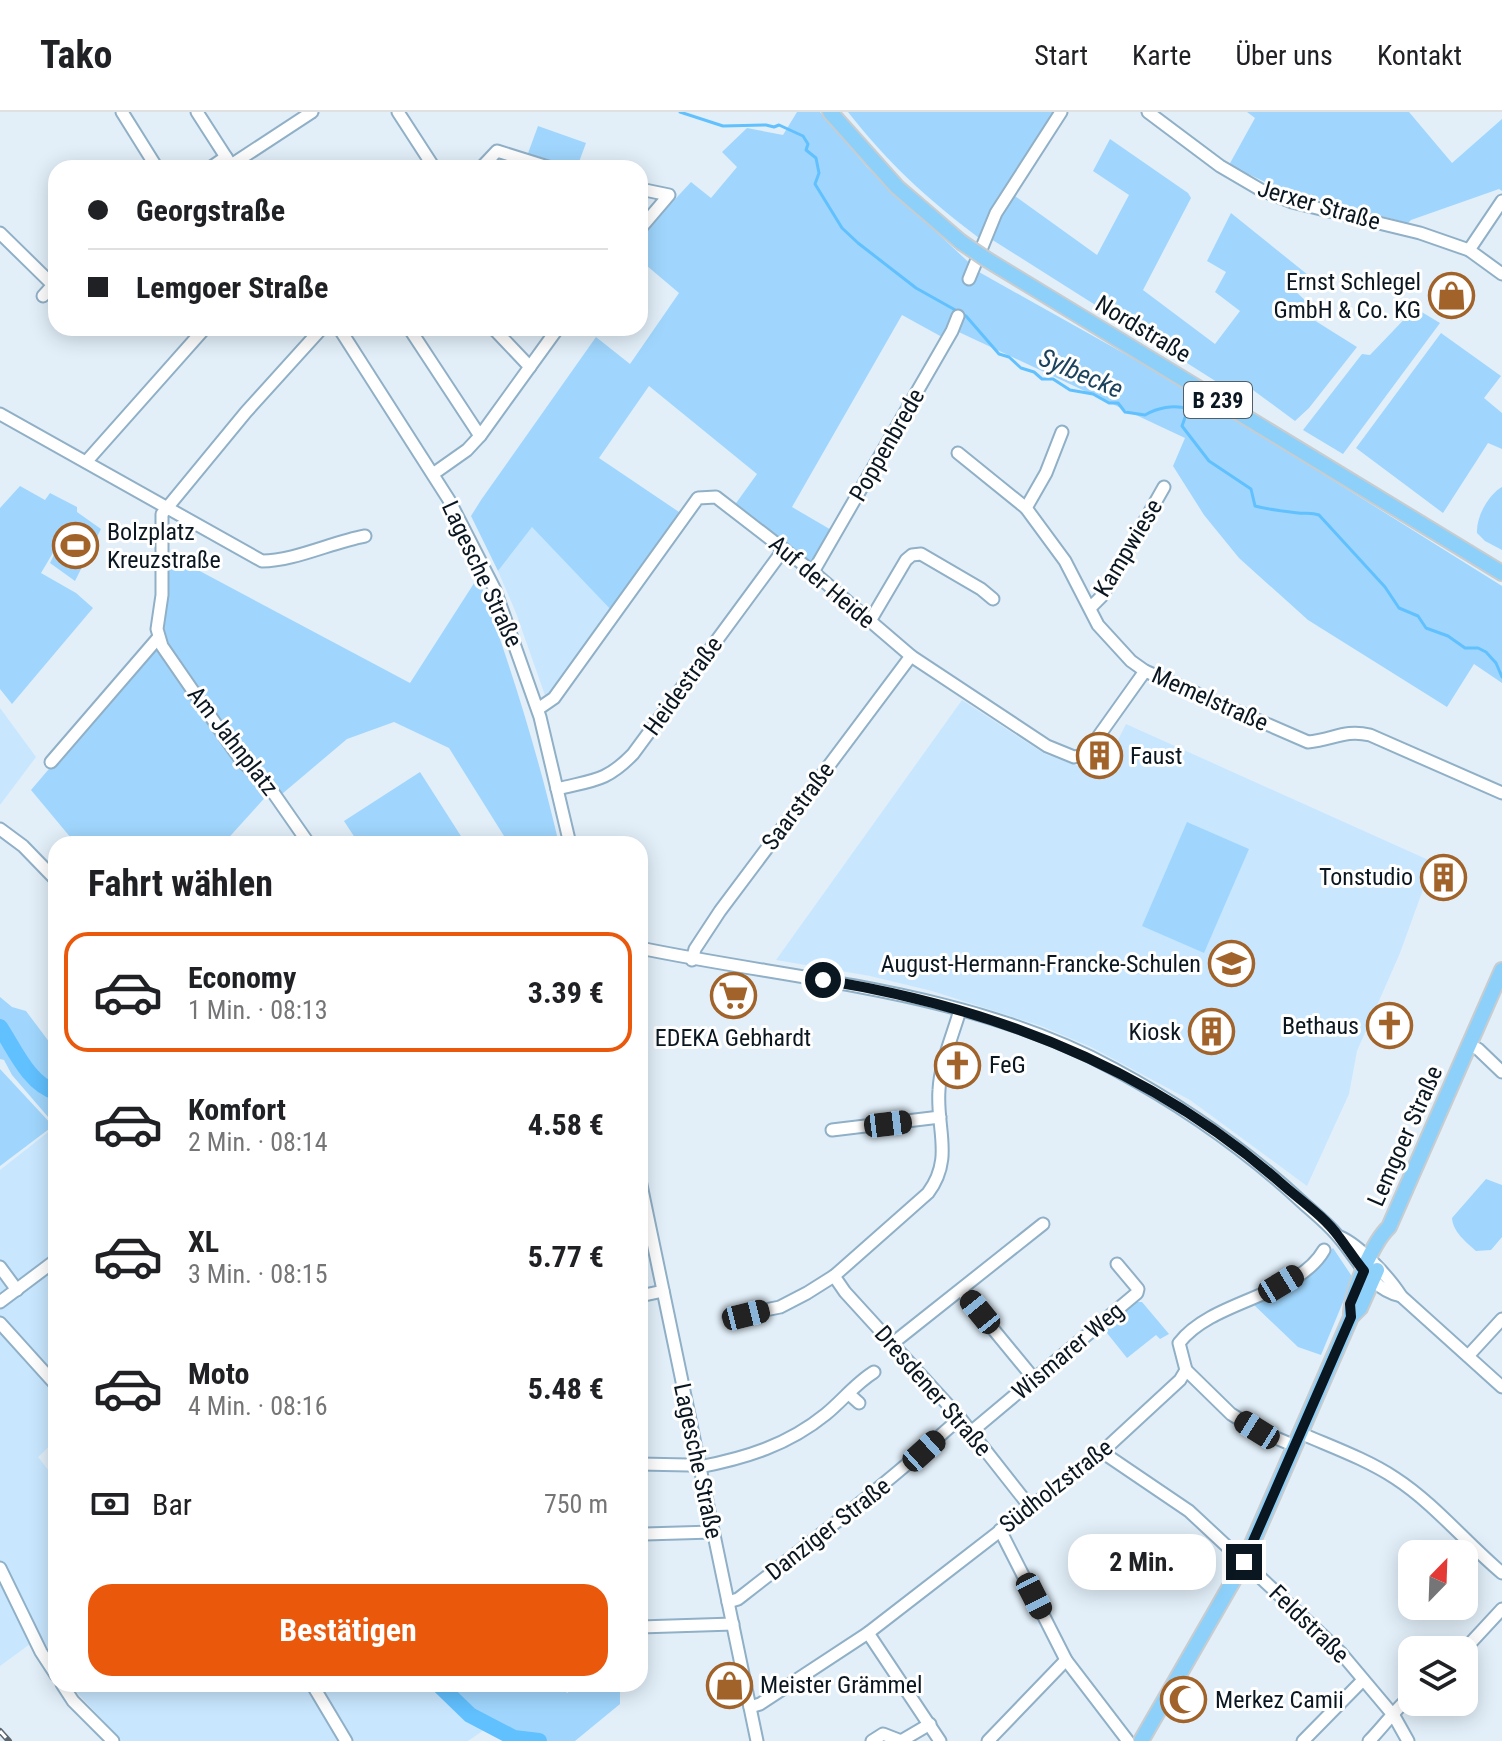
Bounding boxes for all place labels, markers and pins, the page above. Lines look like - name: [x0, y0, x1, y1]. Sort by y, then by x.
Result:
- place label: Ernst Schlegel GmbH & Co. KG: [1274, 268, 1421, 324]
- shop icon: Ernst Schlegel GmbH & Co. KG: [1428, 272, 1476, 320]
- place label: Bolzplatz Kreuzstraße: [107, 518, 221, 574]
- sports icon: Bolzplatz Kreuzstraße: [52, 522, 100, 570]
- building icon: Faust: [1075, 732, 1123, 780]
- place label: Faust: [1130, 742, 1182, 770]
- building icon: Tonstudio: [1420, 853, 1468, 901]
- place label: Tonstudio: [1319, 863, 1413, 891]
- school or university icon: August-Hermann-Francke-Schulen: [1208, 940, 1256, 988]
- place label: August-Hermann-Francke-Schulen: [881, 950, 1201, 978]
- supermarket icon: EDEKA Gebhardt: [709, 972, 757, 1020]
- church icon: Bethaus: [1366, 1002, 1414, 1050]
- building icon: Kiosk: [1188, 1008, 1236, 1056]
- place label: Bethaus: [1282, 1012, 1359, 1040]
- place label: Kiosk: [1129, 1018, 1181, 1046]
- place label: EDEKA Gebhardt: [655, 1024, 811, 1052]
- church icon: FeG: [934, 1041, 982, 1089]
- place label: FeG: [989, 1051, 1026, 1079]
- shop icon: Meister Grämmel: [705, 1661, 753, 1709]
- place label: Meister Grämmel: [760, 1671, 922, 1699]
- mosque icon: Merkez Camii: [1160, 1676, 1208, 1724]
- place label: Merkez Camii: [1215, 1686, 1344, 1714]

